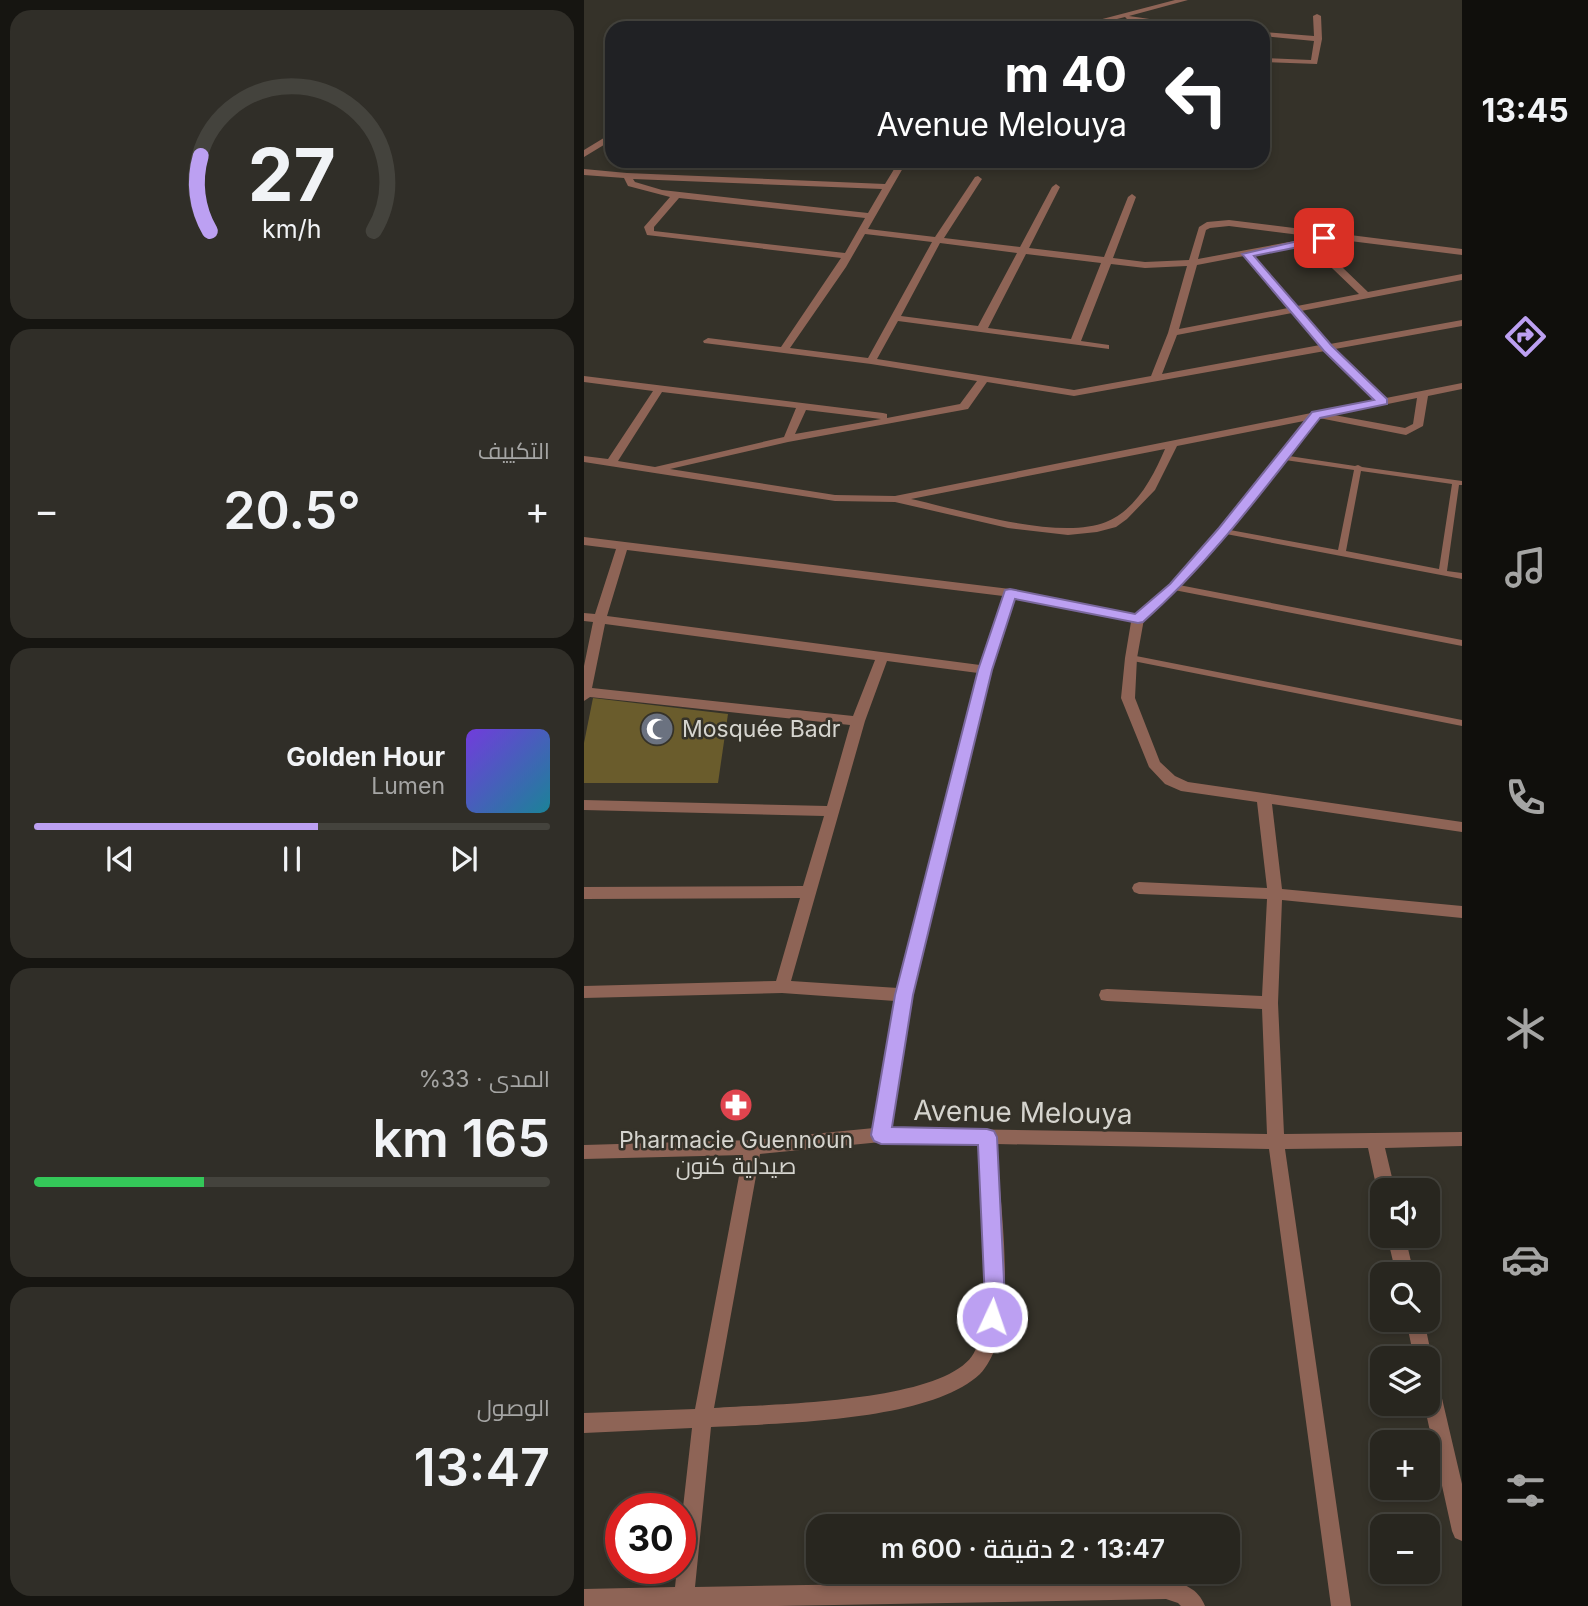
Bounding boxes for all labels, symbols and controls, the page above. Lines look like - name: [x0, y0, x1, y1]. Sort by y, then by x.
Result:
- text: 40 m: [1004, 45, 1127, 104]
- icon: left: [1151, 49, 1242, 140]
- text: 13:45: [1481, 91, 1569, 130]
- text: Avenue Melouya: [876, 105, 1127, 144]
- text: 27: [248, 130, 336, 219]
- pin: [1294, 208, 1354, 268]
- text: km/h: [262, 213, 322, 243]
- icon: arrive: [1305, 219, 1343, 257]
- icon: directions: [1501, 312, 1550, 361]
- text: التكييف: [478, 437, 550, 465]
- text: 20.5°: [223, 479, 361, 542]
- text: −: [34, 487, 59, 533]
- text: +: [525, 487, 550, 533]
- icon: music: [1501, 543, 1550, 592]
- mosque icon: Mosquée Badr: [638, 710, 676, 748]
- place label: Mosquée Badr: [682, 715, 841, 743]
- text: Golden Hour: [286, 741, 445, 772]
- text: Lumen: [371, 772, 445, 800]
- icon: phone: [1501, 773, 1550, 822]
- icon: previous: [101, 840, 139, 878]
- icon: pause: [273, 840, 311, 878]
- icon: next: [445, 840, 483, 878]
- icon: climate: [1501, 1004, 1550, 1053]
- text: المدى · 33%: [418, 1065, 550, 1093]
- pharmacy icon: Pharmacie Guennoun صيدلية كنون: [717, 1086, 755, 1124]
- street label: Avenue Melouya: [913, 1093, 1133, 1131]
- text: 165 km: [373, 1107, 550, 1170]
- place label: Pharmacie Guennoun صيدلية كنون: [619, 1126, 853, 1180]
- map controls: [1370, 1178, 1440, 1584]
- button: sound: [1370, 1178, 1440, 1248]
- icon: car: [1501, 1235, 1550, 1284]
- button: search: [1370, 1262, 1440, 1332]
- position arrow: [955, 1280, 1029, 1354]
- button: layers: [1370, 1346, 1440, 1416]
- text: الوصول: [477, 1394, 550, 1422]
- button: +: [1370, 1430, 1440, 1500]
- text: 13:47: [414, 1436, 550, 1499]
- icon: filters: [1501, 1466, 1550, 1515]
- speed limit sign: 30: [605, 1493, 696, 1584]
- button: −: [1370, 1514, 1440, 1584]
- text: 13:47 · 2 دقيقة · 600 m: [881, 1533, 1165, 1564]

